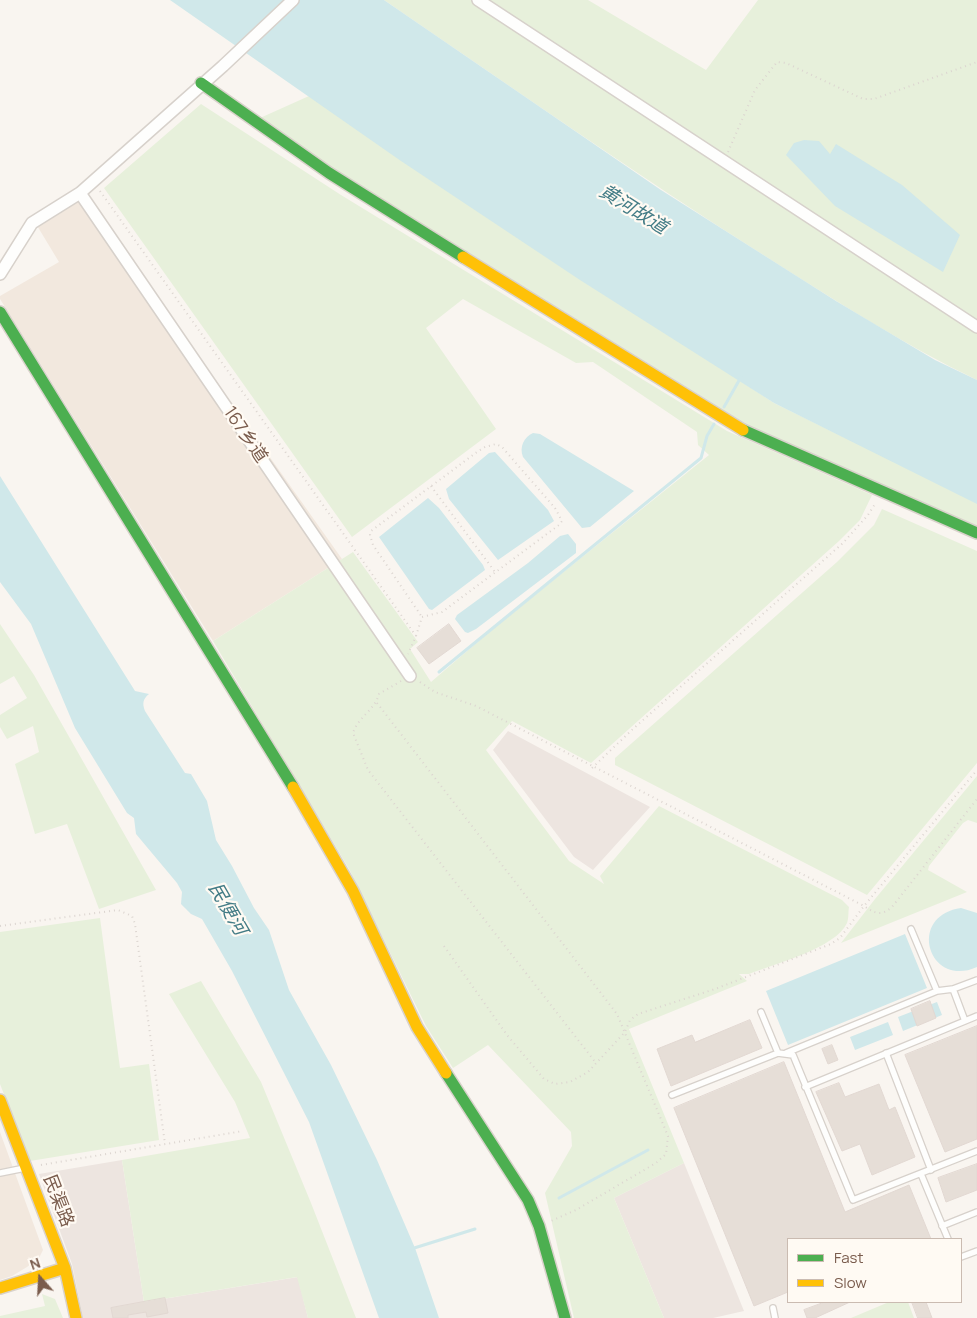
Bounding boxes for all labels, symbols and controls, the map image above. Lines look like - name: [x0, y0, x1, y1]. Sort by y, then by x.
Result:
- water label: 黄河故道: [595, 180, 671, 240]
- street label: 167乡道: [218, 403, 272, 467]
- water label: 民便河: [203, 879, 251, 939]
- street label: 民渠路: [38, 1172, 78, 1230]
- legend: [787, 1238, 962, 1303]
- text: Fast: [834, 1247, 863, 1268]
- north arrow: [15, 1253, 65, 1303]
- text: N: [27, 1253, 43, 1274]
- text: Slow: [834, 1272, 867, 1293]

